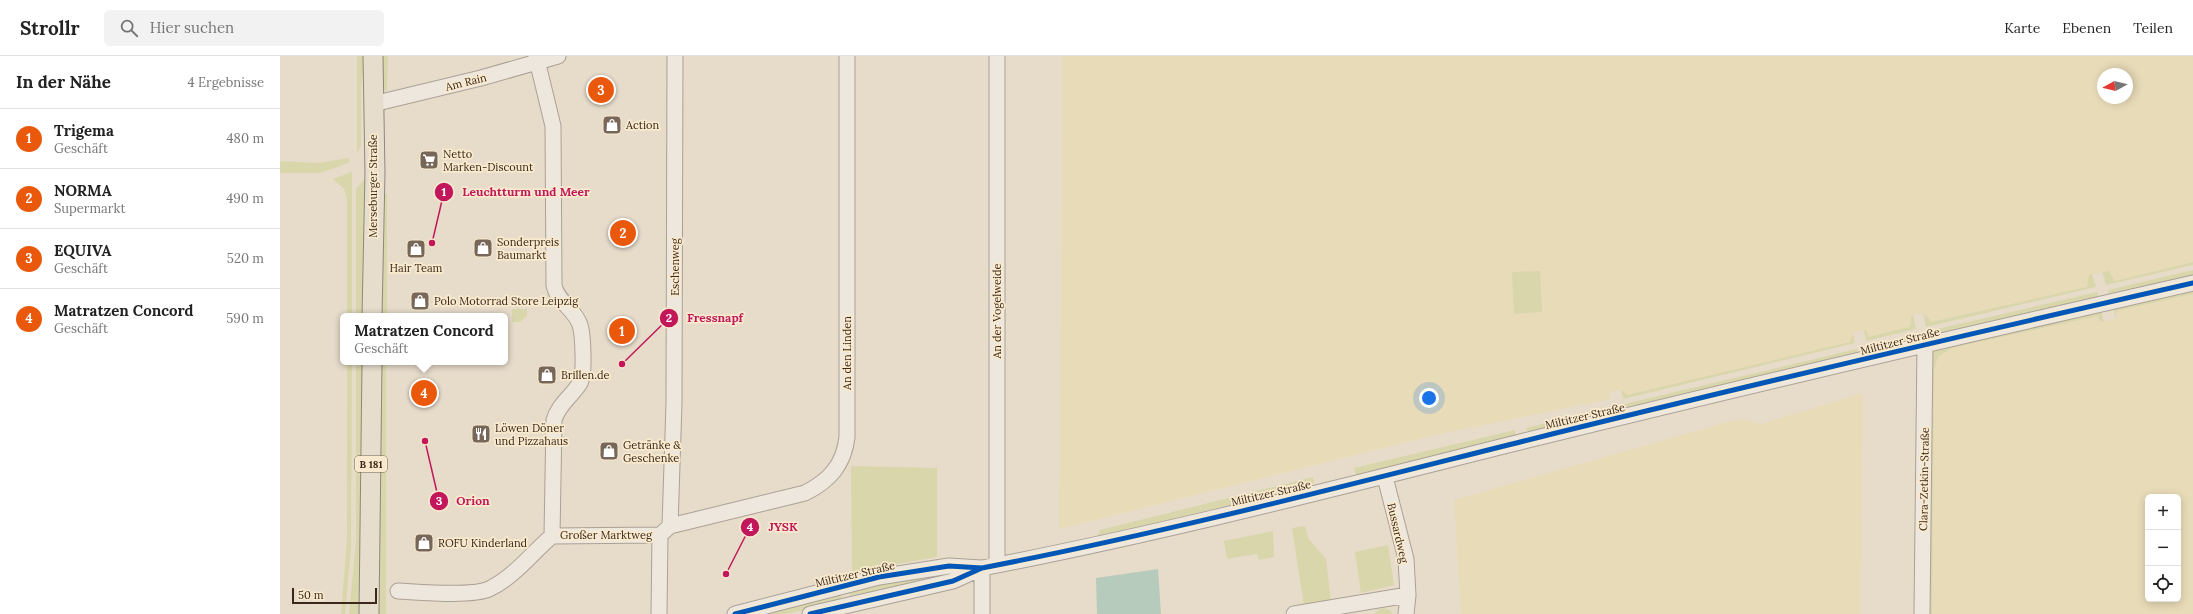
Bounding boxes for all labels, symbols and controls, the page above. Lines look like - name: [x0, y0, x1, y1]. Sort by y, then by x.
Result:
- search box: [104, 10, 384, 46]
- text: Strollr: [20, 16, 80, 40]
- icon: search: [118, 17, 140, 39]
- text: Hier suchen: [150, 18, 234, 37]
- text: Karte: [2004, 19, 2040, 37]
- text: Ebenen: [2062, 19, 2111, 37]
- text: Teilen: [2133, 19, 2173, 37]
- north arrow: [2097, 68, 2133, 104]
- street label: Am Rain: [443, 70, 488, 94]
- text: In der Nähe: [16, 71, 111, 93]
- text: 4 Ergebnisse: [188, 74, 264, 91]
- pin: 3: [588, 75, 614, 105]
- shop icon: Action: [601, 114, 623, 136]
- place label: Action: [625, 118, 659, 132]
- text: Trigema: [54, 121, 114, 140]
- text: 1: [26, 130, 32, 147]
- text: 480 m: [227, 130, 264, 147]
- street label: Merseburger Straße: [366, 134, 380, 238]
- text: Geschäft: [54, 140, 108, 157]
- place label: Netto Marken-Discount: [443, 147, 534, 174]
- supermarket icon: Netto Marken-Discount: [418, 149, 440, 171]
- callout: Leuchtturm und Meer: [434, 180, 598, 204]
- text: NORMA: [54, 181, 112, 200]
- text: 1: [442, 184, 447, 199]
- text: Leuchtturm und Meer: [462, 184, 590, 199]
- text: 2: [26, 190, 32, 207]
- text: 490 m: [226, 190, 264, 207]
- text: Supermarkt: [54, 200, 125, 217]
- pin: 2: [610, 218, 636, 248]
- place label: Sonderpreis Baumarkt: [497, 235, 559, 262]
- shop icon: Sonderpreis Baumarkt: [472, 237, 494, 259]
- street label: Eschenweg: [668, 237, 682, 296]
- shop icon: Hair Team: [405, 238, 427, 260]
- text: EQUIVA: [54, 241, 112, 260]
- text: 3: [25, 250, 33, 267]
- text: 520 m: [227, 250, 264, 267]
- text: Geschäft: [54, 260, 108, 277]
- place label: Hair Team: [390, 261, 443, 275]
- street label: An der Vogelweide: [990, 263, 1004, 360]
- shop icon: Polo Motorrad Store Leipzig: [409, 290, 431, 312]
- place label: Polo Motorrad Store Leipzig: [434, 294, 579, 308]
- text: Matratzen Concord: [54, 301, 194, 320]
- callout: Fressnapf: [659, 306, 751, 330]
- text: 4: [25, 310, 33, 327]
- text: 590 m: [226, 310, 264, 327]
- text: 2: [666, 310, 672, 325]
- text: Fressnapf: [687, 310, 745, 325]
- popup: [340, 313, 508, 365]
- pin: 1: [609, 316, 635, 346]
- street label: An den Linden: [840, 316, 854, 391]
- text: Geschäft: [54, 320, 108, 337]
- text: Matratzen Concord: [354, 321, 494, 340]
- street label: Miltitzer Straße: [1859, 324, 1941, 358]
- text: Geschäft: [354, 340, 408, 357]
- shop icon: Brillen.de: [536, 364, 558, 386]
- place label: Brillen.de: [561, 368, 610, 382]
- pin: 4: [411, 378, 437, 408]
- your location: [1419, 388, 1439, 408]
- street label: Miltitzer Straße: [1544, 400, 1626, 432]
- place label: Löwen Döner und Pizzahaus: [495, 421, 568, 448]
- restaurant icon: Löwen Döner und Pizzahaus: [470, 423, 492, 445]
- street label: Clara-Zetkin-Straße: [1916, 427, 1932, 531]
- place label: Getränke & Geschenke: [623, 438, 681, 465]
- shop icon: Getränke & Geschenke: [598, 440, 620, 462]
- road number: B 181: [355, 456, 387, 472]
- street label: Miltitzer Straße: [1230, 477, 1312, 509]
- callout: Orion: [429, 489, 498, 513]
- text: 3: [436, 493, 443, 508]
- text: Orion: [456, 493, 490, 508]
- map controls: [2145, 494, 2181, 602]
- button: +: [2145, 494, 2181, 530]
- street label: Bussardweg: [1384, 502, 1412, 565]
- callout: JYSK: [740, 515, 805, 539]
- text: 4: [747, 519, 754, 534]
- text: JYSK: [768, 519, 798, 534]
- street label: Großer Marktweg: [560, 528, 653, 542]
- button: −: [2145, 530, 2181, 566]
- shop icon: ROFU Kinderland: [413, 532, 435, 554]
- place label: ROFU Kinderland: [438, 536, 528, 550]
- street label: Miltitzer Straße: [814, 558, 896, 590]
- button: locate: [2145, 566, 2181, 602]
- scale bar: [292, 586, 377, 605]
- text: 50 m: [298, 588, 324, 602]

